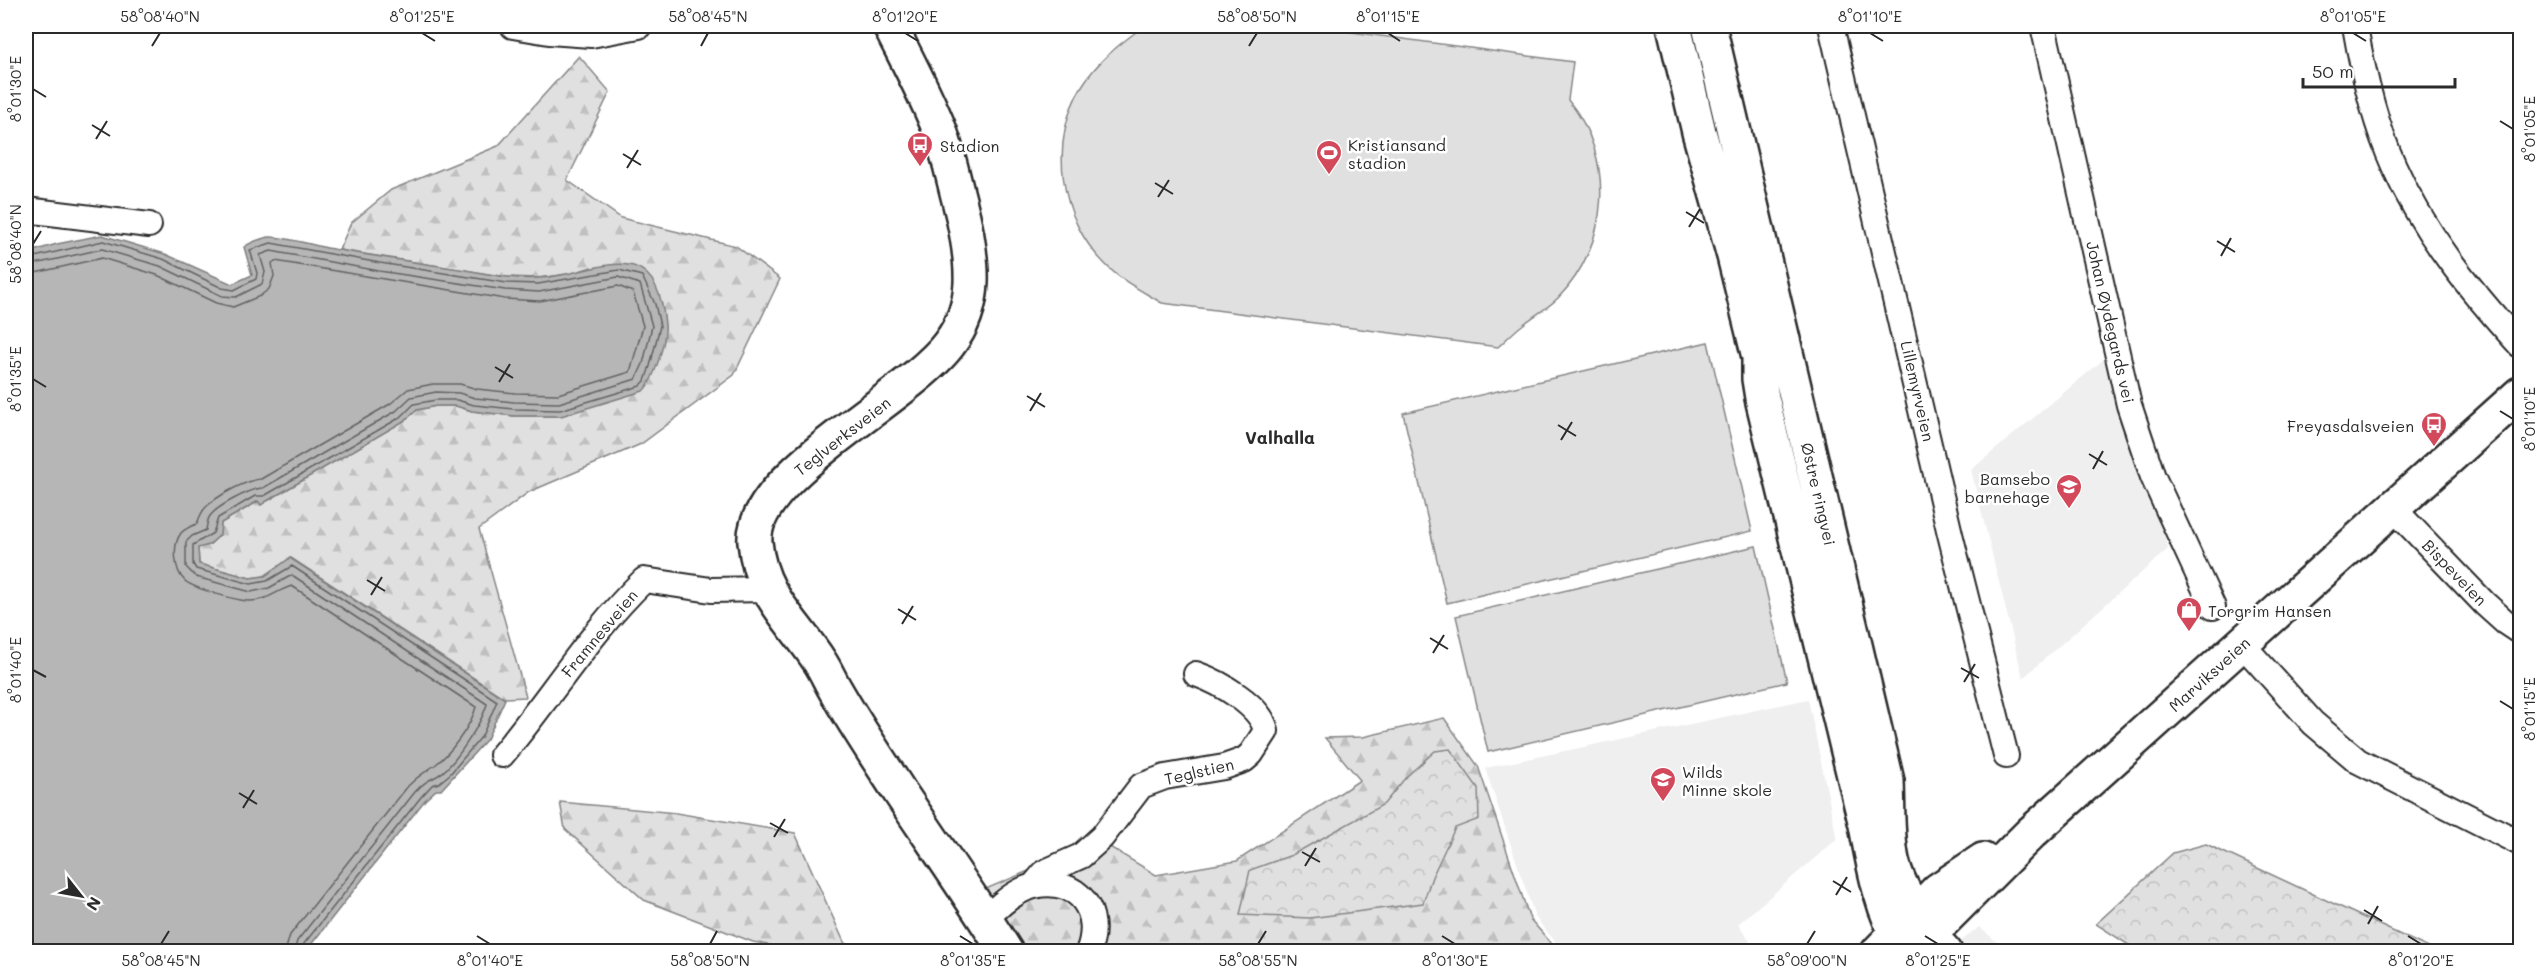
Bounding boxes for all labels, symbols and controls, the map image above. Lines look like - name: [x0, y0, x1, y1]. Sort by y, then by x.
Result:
- text: 58°08'40"N: [120, 6, 200, 26]
- text: 8°01'25"E: [389, 6, 455, 26]
- text: 58°08'45"N: [668, 6, 748, 26]
- text: 8°01'20"E: [872, 6, 938, 26]
- text: 58°08'50"N: [1217, 6, 1297, 26]
- text: 8°01'15"E: [1356, 6, 1420, 26]
- text: 8°01'10"E: [1838, 6, 1902, 26]
- text: 8°01'05"E: [2320, 6, 2386, 26]
- scale bar: [2303, 51, 2454, 89]
- text: 8°01'30"E: [5, 56, 25, 122]
- text: 50 m: [2312, 59, 2354, 83]
- text: 8°01'05"E: [2519, 96, 2539, 162]
- bus stop icon: Stadion: [905, 130, 935, 168]
- place label: Kristiansand stadion: [1348, 134, 1446, 173]
- place label: Stadion: [940, 135, 999, 156]
- sports icon: Kristiansand stadion: [1314, 138, 1344, 176]
- text: 58°08'40"N: [5, 204, 25, 284]
- street label: Johan Øydegards vei: [2082, 239, 2140, 405]
- street label: Lillemyrveien: [1896, 339, 1940, 443]
- text: 8°01'35"E: [5, 346, 25, 412]
- text: 8°01'10"E: [2519, 387, 2539, 451]
- street label: Teglverksveien: [790, 392, 894, 480]
- bus stop icon: Freyasdalsveien: [2419, 410, 2449, 448]
- place label: Freyasdalsveien: [2287, 415, 2414, 436]
- district label: Valhalla: [1245, 425, 1315, 449]
- street label: Østre ringvei: [1797, 441, 1841, 547]
- place label: Bamsebo barnehage: [1965, 468, 2050, 507]
- school or university icon: Bamsebo barnehage: [2054, 472, 2084, 510]
- street label: Bispeveien: [2418, 534, 2492, 610]
- street label: Framnesveien: [556, 585, 642, 681]
- shop icon: Torgrim Hansen: [2174, 595, 2204, 633]
- place label: Torgrim Hansen: [2208, 600, 2331, 621]
- street label: Marviksveien: [2164, 632, 2254, 716]
- text: 8°01'40"E: [5, 637, 25, 703]
- text: 8°01'15"E: [2519, 677, 2539, 741]
- street label: Teglstien: [1162, 753, 1236, 789]
- place label: Wilds Minne skole: [1682, 761, 1772, 800]
- school or university icon: Wilds Minne skole: [1648, 765, 1678, 803]
- north arrow: [51, 866, 111, 926]
- text: N: [82, 893, 106, 915]
- text: 58°08'45"N: [121, 950, 201, 970]
- text: 8°01'40"E: [457, 950, 523, 970]
- text: 58°08'50"N: [670, 950, 750, 970]
- text: 8°01'35"E: [940, 950, 1006, 970]
- text: 58°08'55"N: [1218, 950, 1298, 970]
- text: 8°01'30"E: [1422, 950, 1488, 970]
- text: 58°09'00"N: [1767, 950, 1847, 970]
- text: 8°01'25"E: [1905, 950, 1971, 970]
- text: 8°01'20"E: [2388, 950, 2454, 970]

